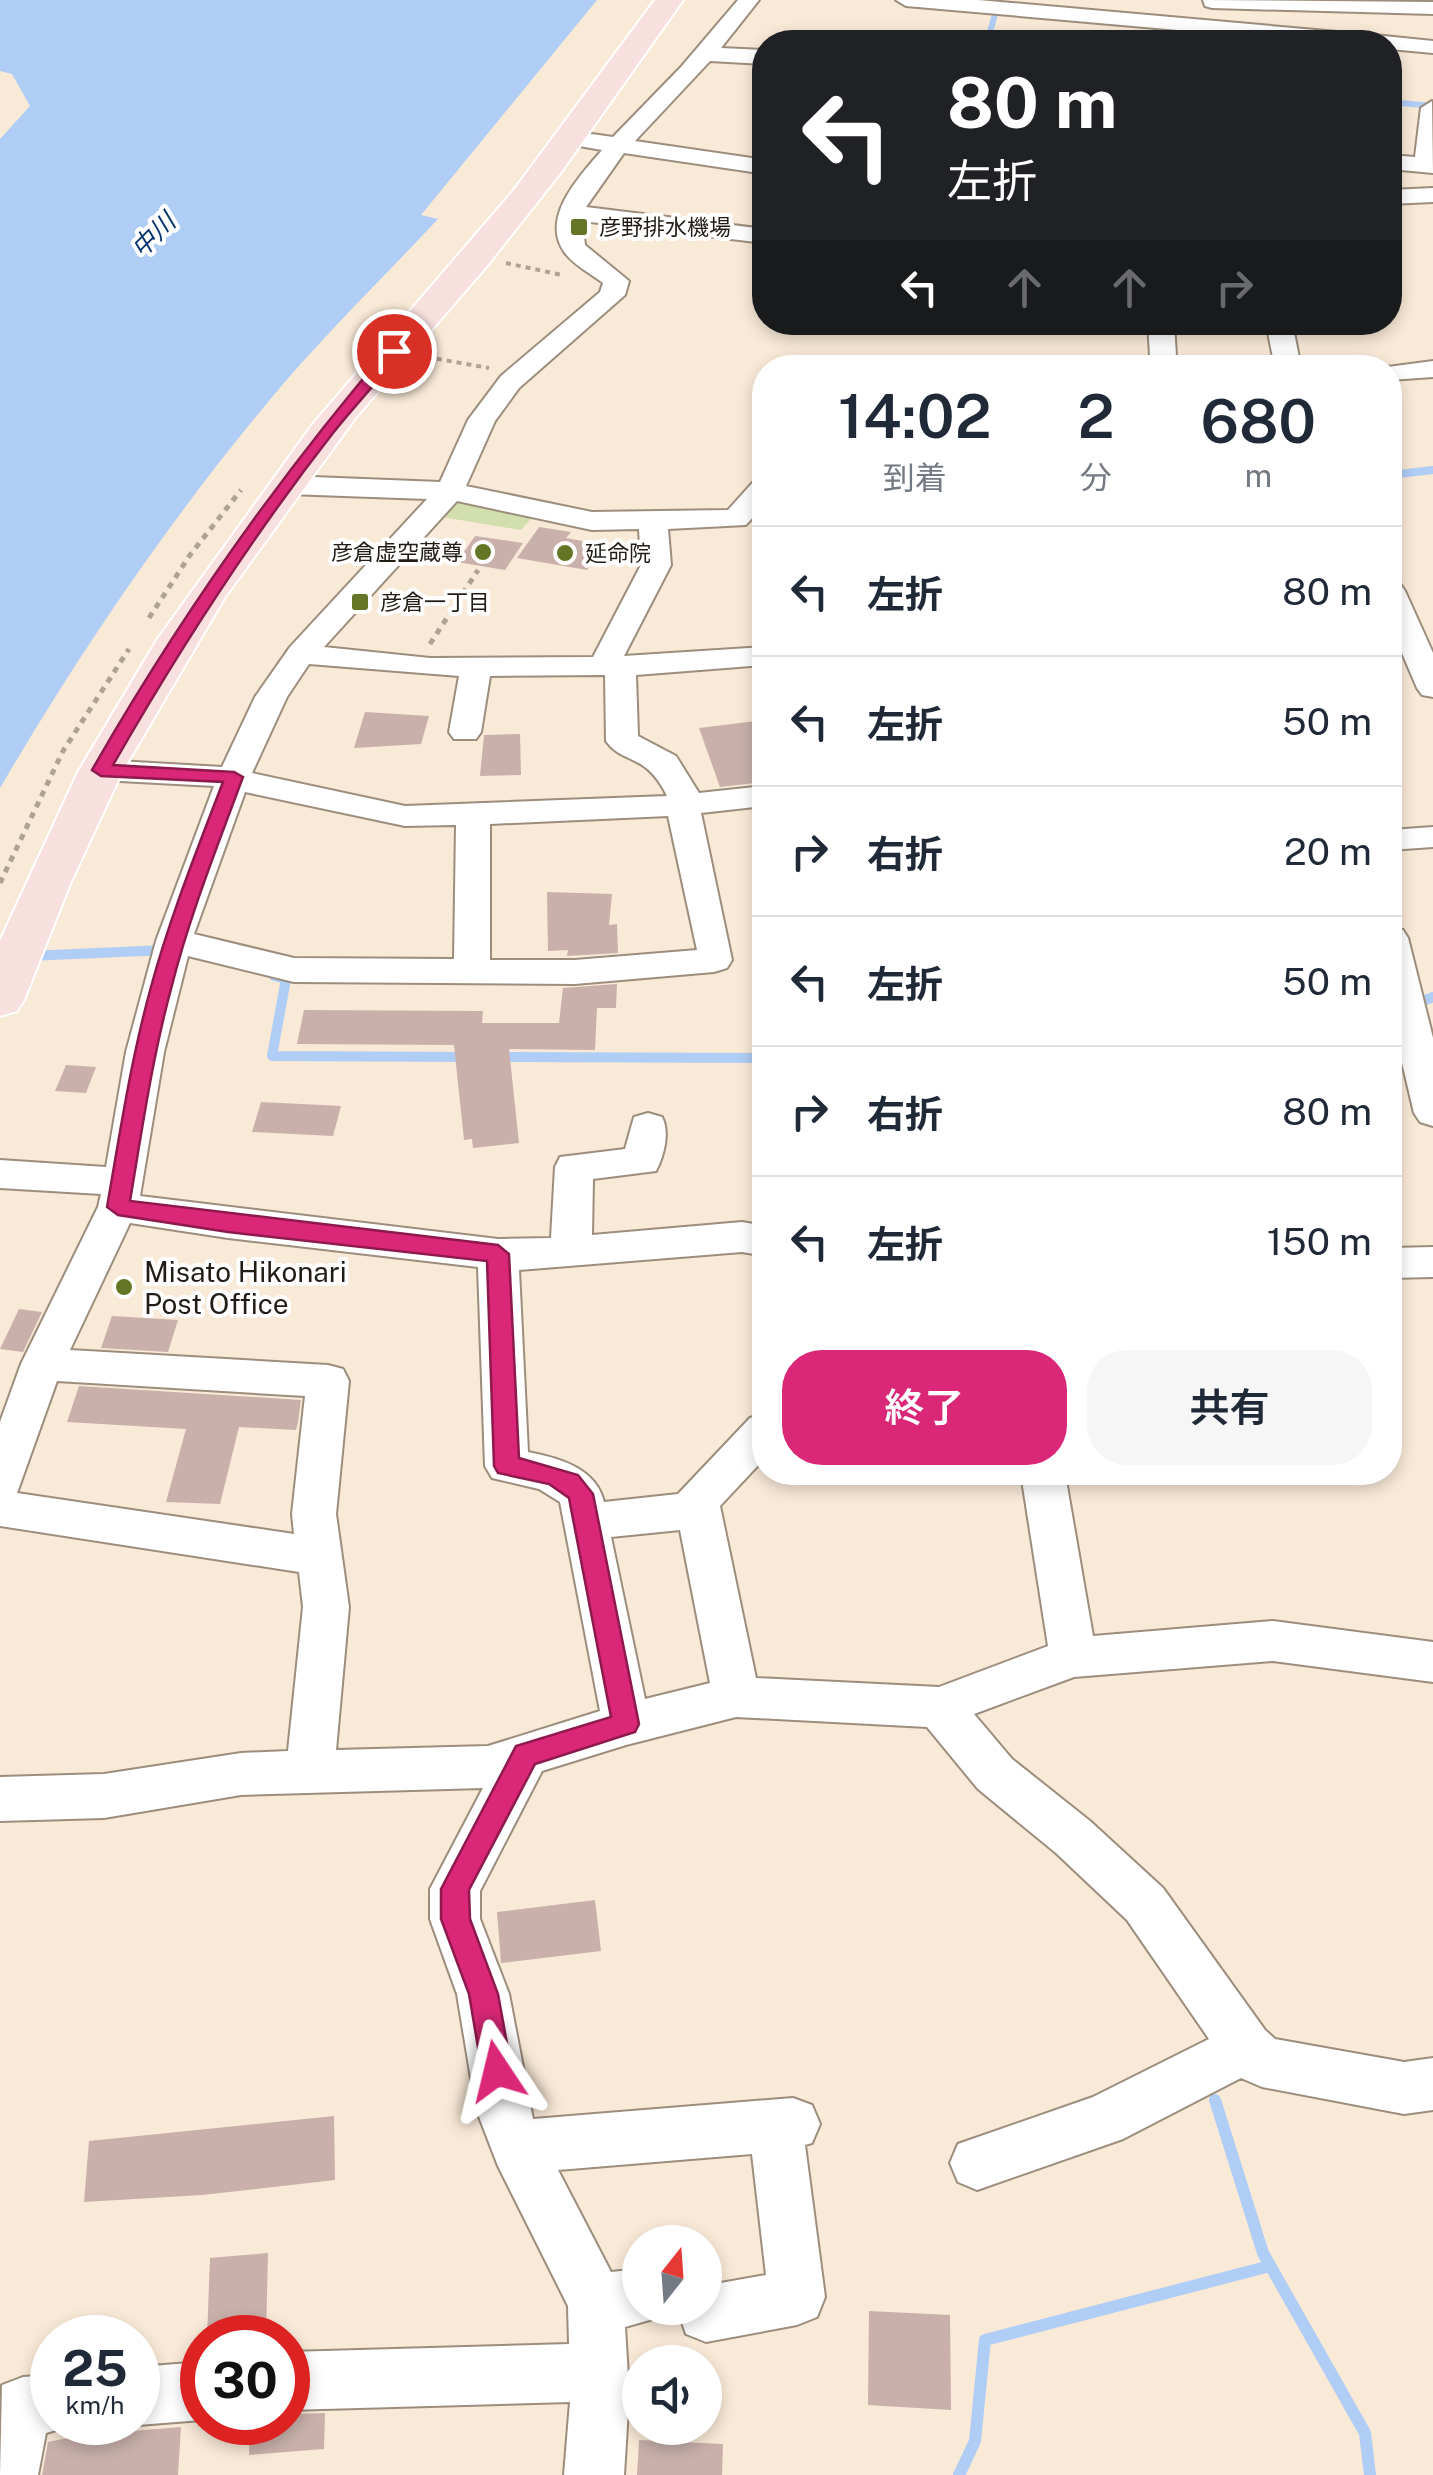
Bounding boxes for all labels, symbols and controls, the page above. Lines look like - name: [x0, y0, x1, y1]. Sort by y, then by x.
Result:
- text: 80 m: [947, 61, 1117, 144]
- icon: left: [782, 70, 912, 200]
- text: 左折: [947, 154, 1037, 207]
- water label: 中川: [125, 205, 183, 263]
- place label: 彦野排水機場: [599, 214, 731, 240]
- marker: 彦野排水機場: [568, 216, 590, 238]
- icon: left: [892, 260, 947, 315]
- icon: ahead: [997, 260, 1052, 315]
- icon: ahead: [1102, 260, 1157, 315]
- icon: right: [1207, 260, 1262, 315]
- pin: [352, 309, 437, 394]
- icon: arrive: [367, 324, 422, 379]
- text: 14:02: [838, 381, 992, 452]
- text: 2: [1078, 381, 1115, 452]
- text: 680: [1201, 386, 1316, 457]
- text: m: [1244, 457, 1272, 494]
- text: 到着: [883, 459, 947, 496]
- text: 分: [1080, 459, 1112, 496]
- place label: 彦倉虚空蔵尊: [331, 539, 463, 565]
- place label: 延命院: [585, 540, 651, 566]
- marker: 彦倉虚空蔵尊: [472, 541, 494, 563]
- marker: 延命院: [554, 542, 576, 564]
- icon: left: [782, 564, 837, 619]
- text: 80 m: [1282, 569, 1372, 614]
- text: 左折: [867, 572, 943, 617]
- place label: 彦倉一丁目: [380, 589, 490, 615]
- marker: 彦倉一丁目: [349, 591, 371, 613]
- icon: left: [782, 694, 837, 749]
- text: 50 m: [1282, 699, 1372, 744]
- text: 左折: [867, 702, 943, 747]
- icon: right: [782, 824, 837, 879]
- text: 20 m: [1284, 829, 1372, 874]
- text: 右折: [867, 832, 943, 877]
- icon: left: [782, 954, 837, 1009]
- text: 50 m: [1282, 959, 1372, 1004]
- text: 左折: [867, 962, 943, 1007]
- icon: right: [782, 1084, 837, 1139]
- text: 80 m: [1282, 1089, 1372, 1134]
- text: 右折: [867, 1092, 943, 1137]
- icon: left: [782, 1214, 837, 1269]
- text: 150 m: [1267, 1219, 1372, 1264]
- text: 左折: [867, 1222, 943, 1267]
- place label: Misato Hikonari Post Office: [144, 1255, 347, 1320]
- marker: Misato Hikonari Post Office: [113, 1276, 135, 1298]
- button: 終了: [782, 1350, 1067, 1465]
- button: 共有: [1087, 1350, 1372, 1465]
- position arrow: [445, 2019, 549, 2123]
- north arrow: [622, 2225, 722, 2325]
- map controls: [622, 2225, 722, 2445]
- speed limit sign: 30: [180, 2315, 310, 2445]
- text: 25: [62, 2338, 128, 2397]
- button: sound: [622, 2345, 722, 2445]
- text: km/h: [66, 2390, 124, 2420]

